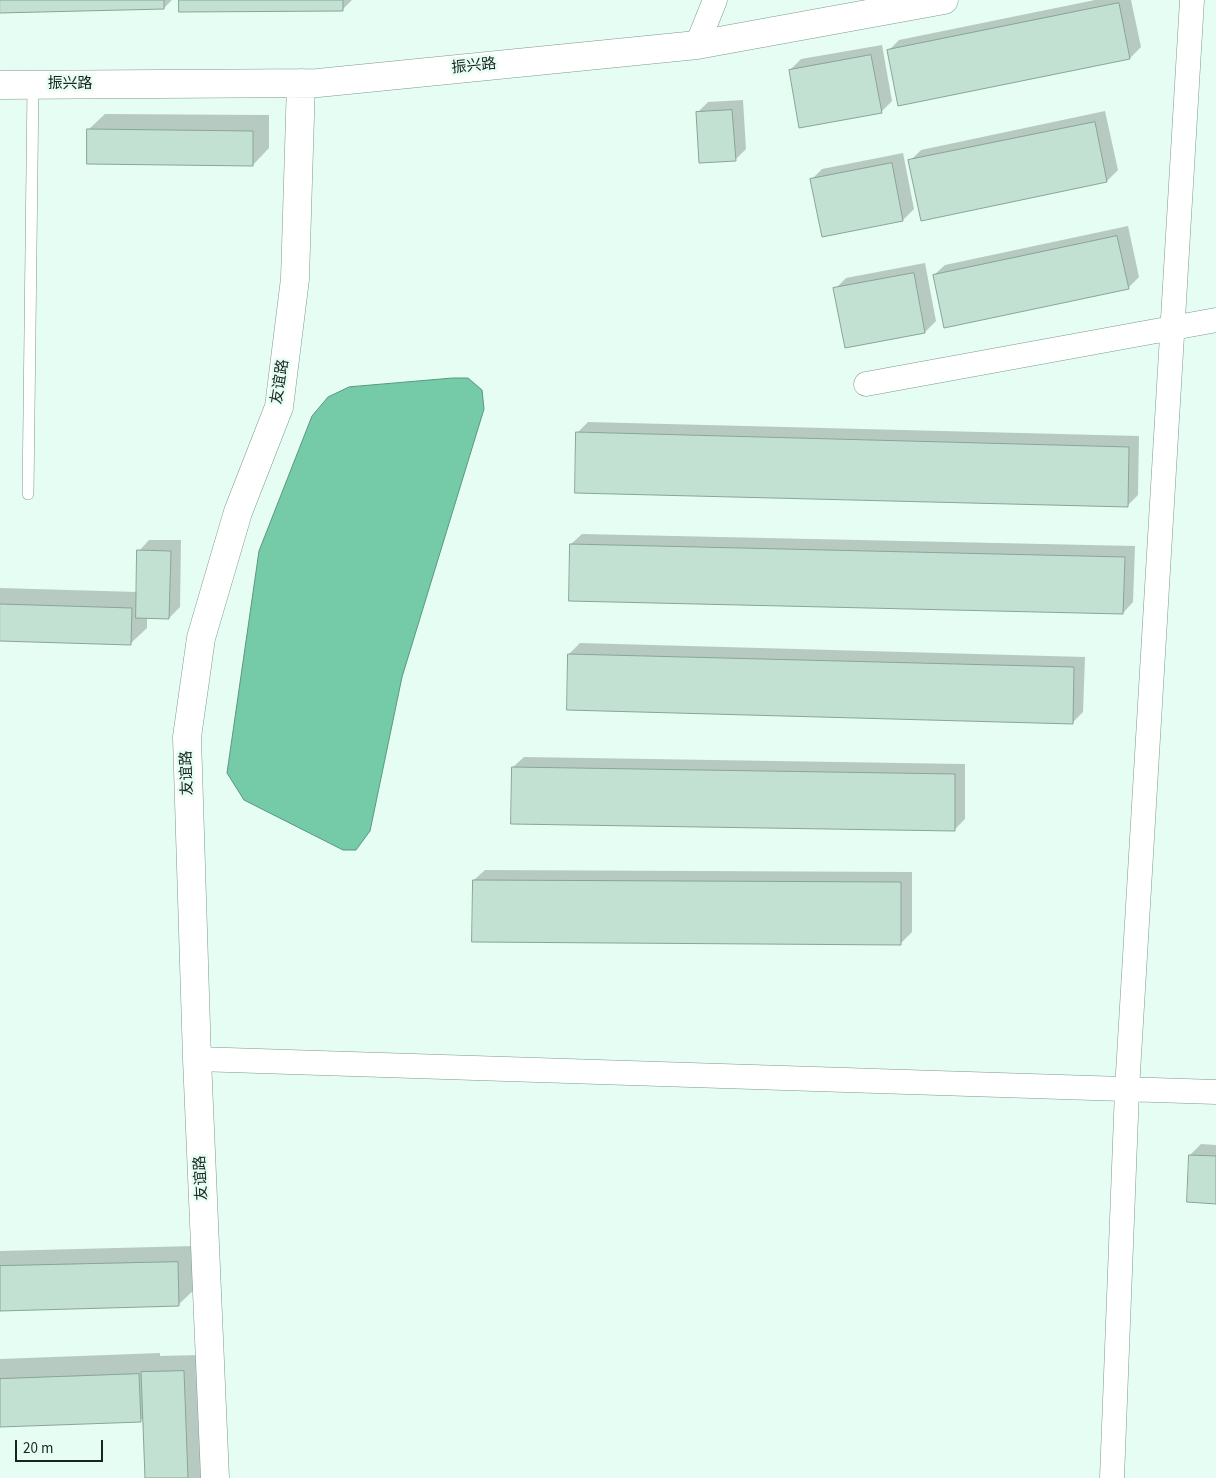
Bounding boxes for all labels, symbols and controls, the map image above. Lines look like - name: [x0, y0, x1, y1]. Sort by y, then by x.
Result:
- street label: 振兴路: [451, 56, 497, 78]
- street label: 振兴路: [48, 76, 92, 94]
- street label: 友谊路: [269, 358, 293, 406]
- street label: 友谊路: [178, 750, 198, 796]
- street label: 友谊路: [192, 1155, 212, 1201]
- scale bar: [18, 1430, 105, 1462]
- text: 20 m: [23, 1438, 53, 1459]

